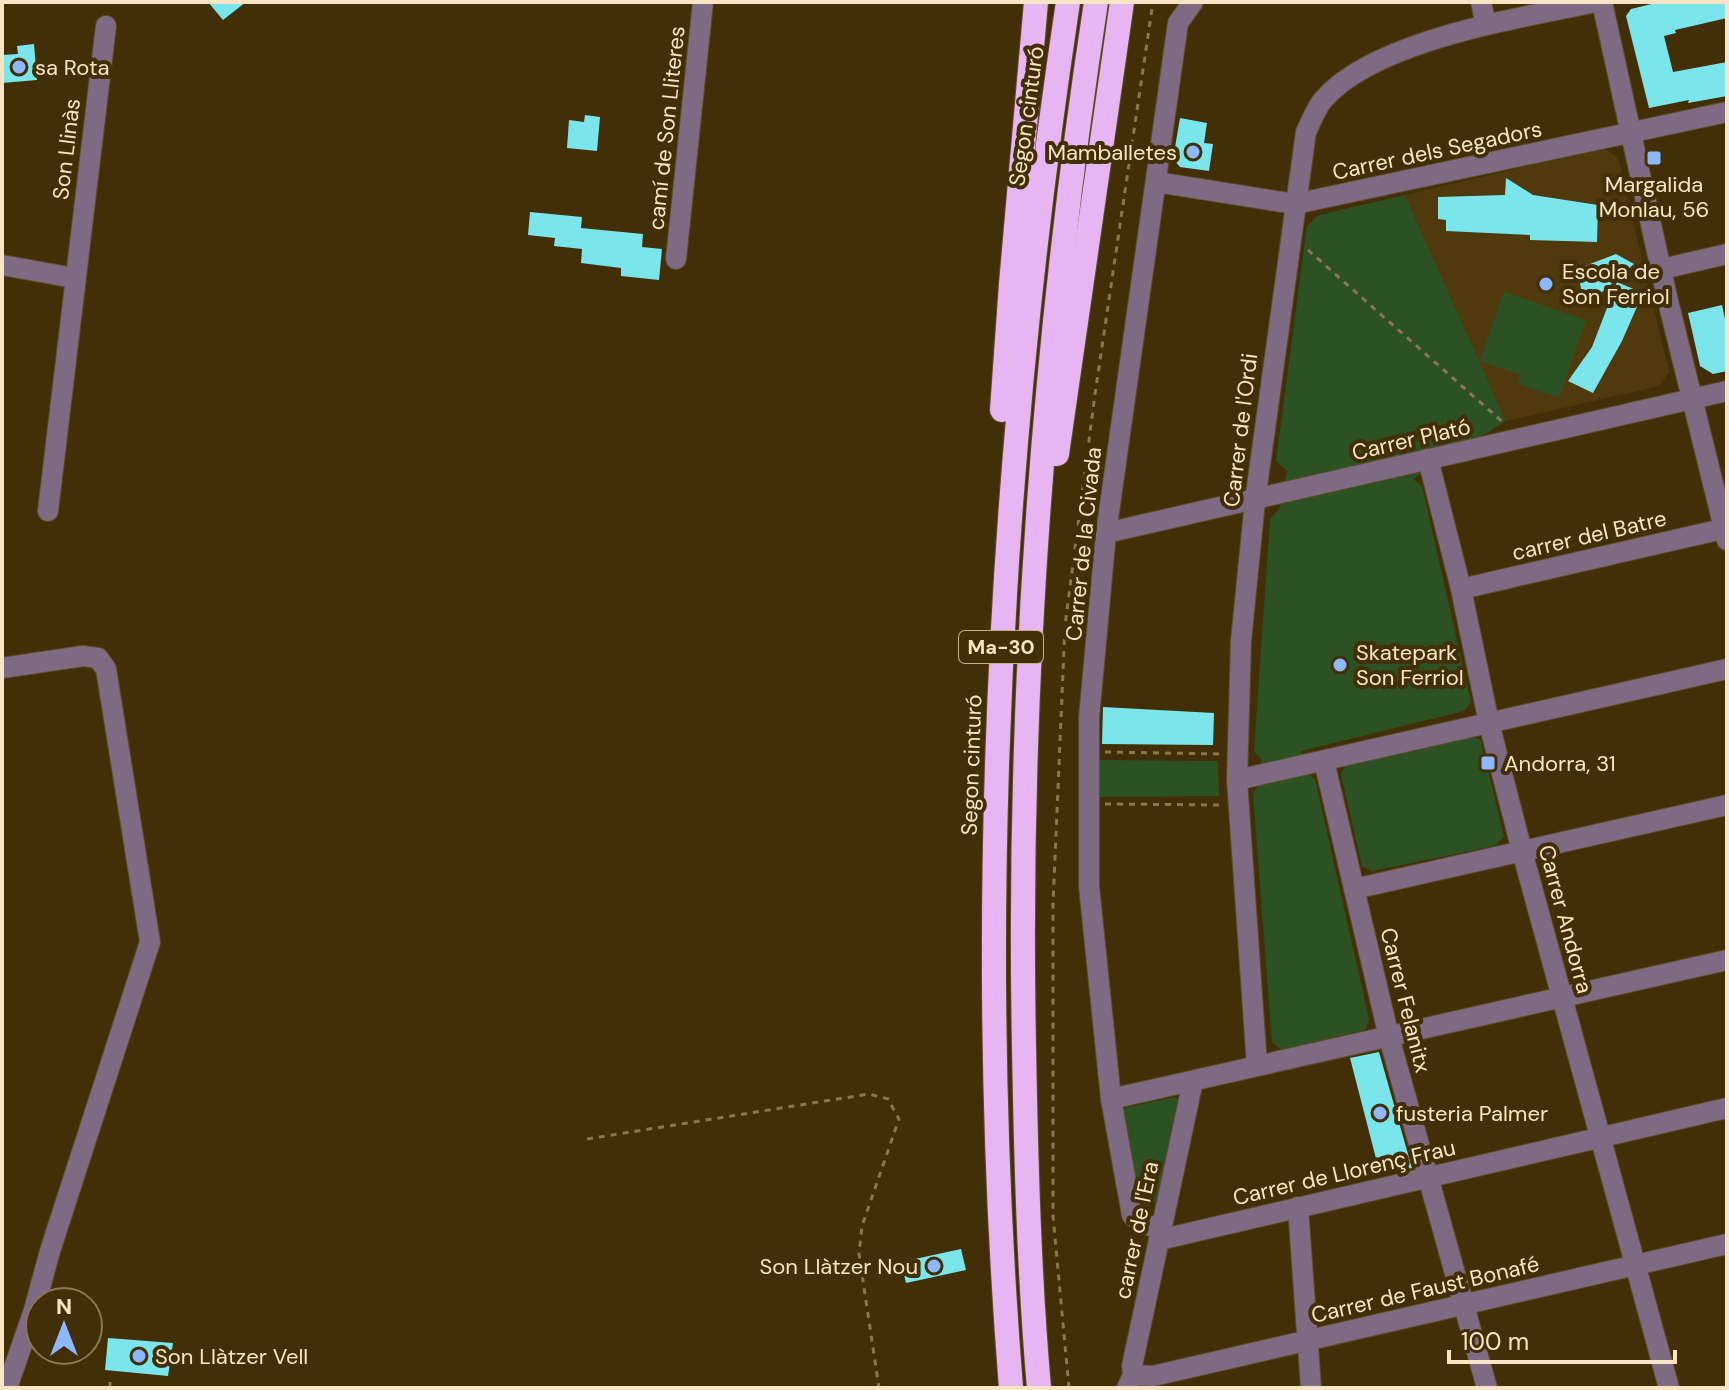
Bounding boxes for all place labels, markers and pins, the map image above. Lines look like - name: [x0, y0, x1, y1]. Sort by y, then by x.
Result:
- place label: sa Rota: [35, 53, 109, 82]
- marker: sa Rota: [10, 58, 28, 76]
- place label: Mamballetes: [1047, 138, 1177, 167]
- marker: Mamballetes: [1184, 143, 1202, 161]
- marker: Margalida Monlau, 56: [1645, 149, 1663, 167]
- place label: Margalida Monlau, 56: [1599, 170, 1709, 224]
- place label: Escola de Son Ferriol: [1562, 257, 1670, 311]
- marker: Escola de Son Ferriol: [1537, 275, 1555, 293]
- place label: Skatepark Son Ferriol: [1356, 638, 1464, 692]
- marker: Skatepark Son Ferriol: [1331, 656, 1349, 674]
- place label: Andorra, 31: [1504, 749, 1616, 778]
- marker: Andorra, 31: [1479, 754, 1497, 772]
- place label: fusteria Palmer: [1396, 1099, 1548, 1128]
- marker: fusteria Palmer: [1371, 1104, 1389, 1122]
- place label: Son Llàtzer Nou: [760, 1252, 918, 1281]
- marker: Son Llàtzer Nou: [925, 1257, 943, 1275]
- place label: Son Llàtzer Vell: [155, 1342, 308, 1371]
- marker: Son Llàtzer Vell: [130, 1347, 148, 1365]

